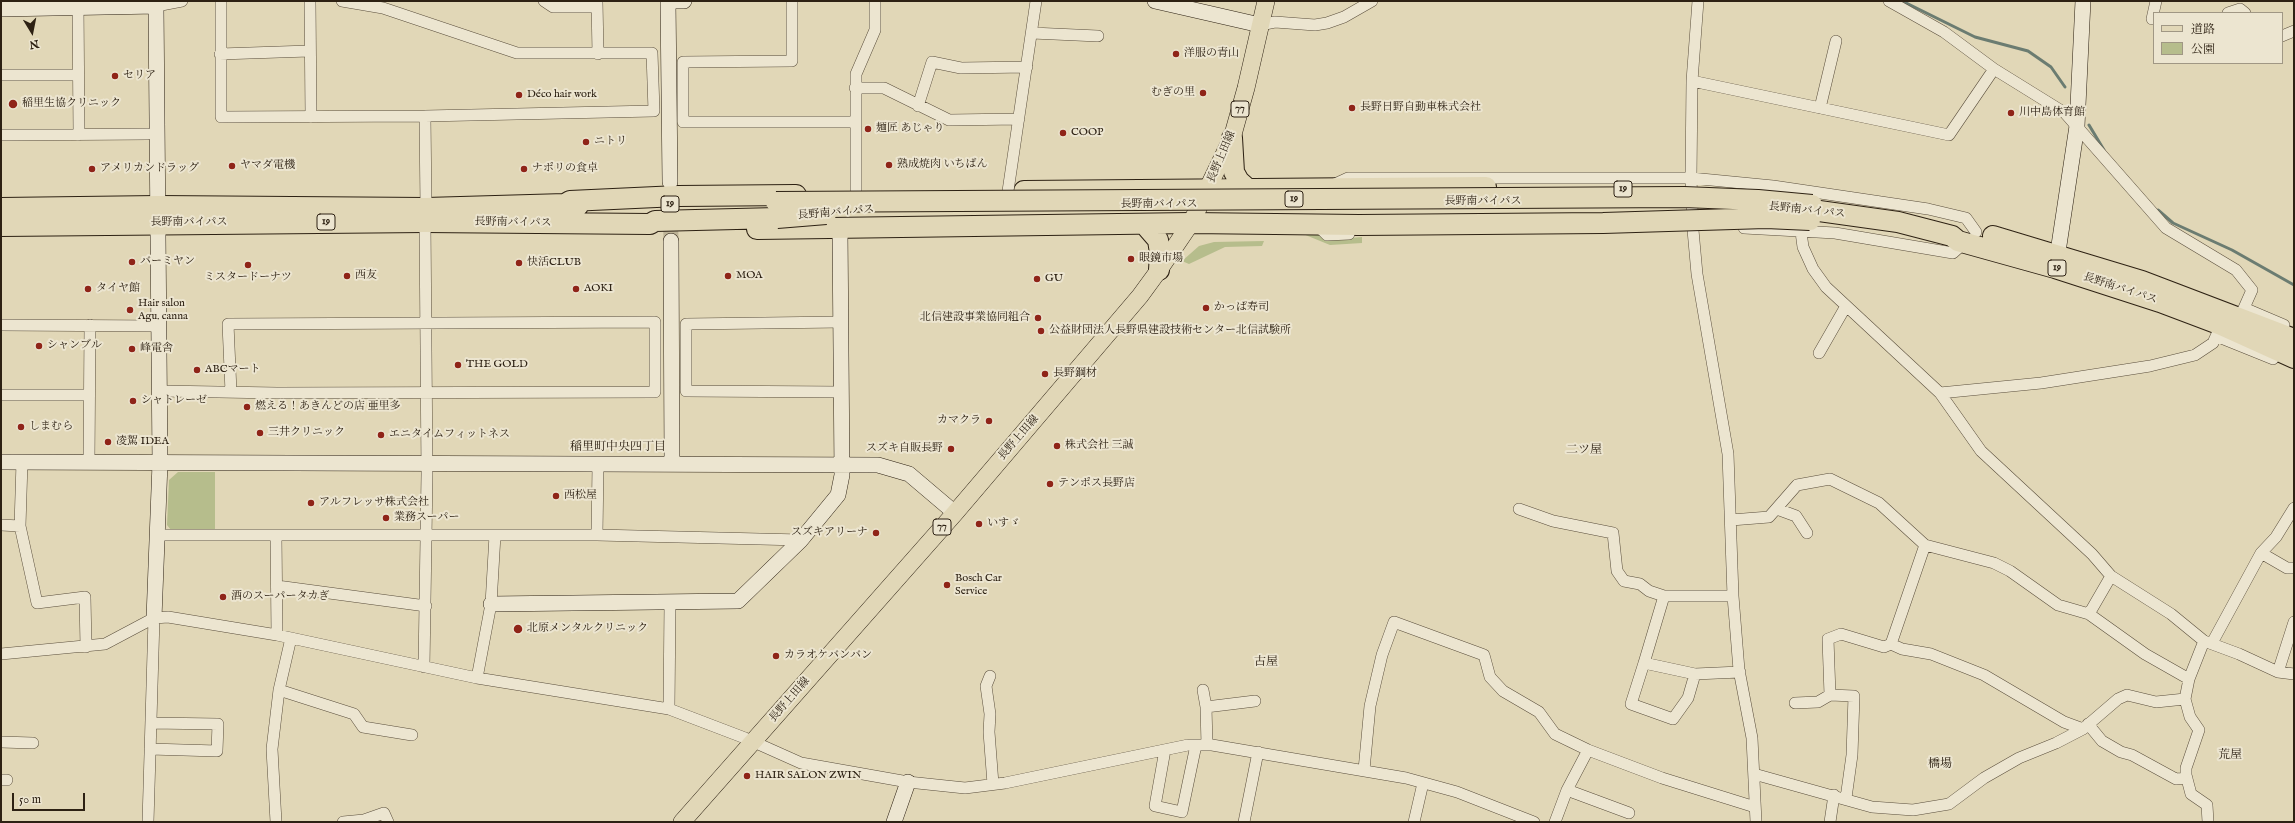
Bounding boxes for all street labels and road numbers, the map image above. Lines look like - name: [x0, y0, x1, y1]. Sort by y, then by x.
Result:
- road number: 77: [1231, 101, 1249, 117]
- street label: 長野上田線: [1205, 129, 1239, 185]
- road number: 19: [1614, 181, 1632, 197]
- road number: 19: [1285, 191, 1303, 207]
- street label: 長野南バイパス: [1445, 195, 1521, 209]
- road number: 19: [661, 196, 679, 212]
- street label: 長野南バイパス: [1121, 198, 1197, 212]
- street label: 長野南バイパス: [1768, 200, 1846, 222]
- street label: 長野南バイパス: [797, 203, 875, 223]
- road number: 19: [317, 214, 335, 230]
- street label: 長野南バイパス: [151, 216, 227, 230]
- street label: 長野南バイパス: [474, 216, 552, 230]
- road number: 19: [2048, 260, 2066, 276]
- street label: 長野南バイパス: [2081, 271, 2159, 307]
- street label: 長野上田線: [996, 413, 1042, 463]
- road number: 77: [933, 519, 951, 535]
- street label: 長野上田線: [767, 675, 813, 725]

